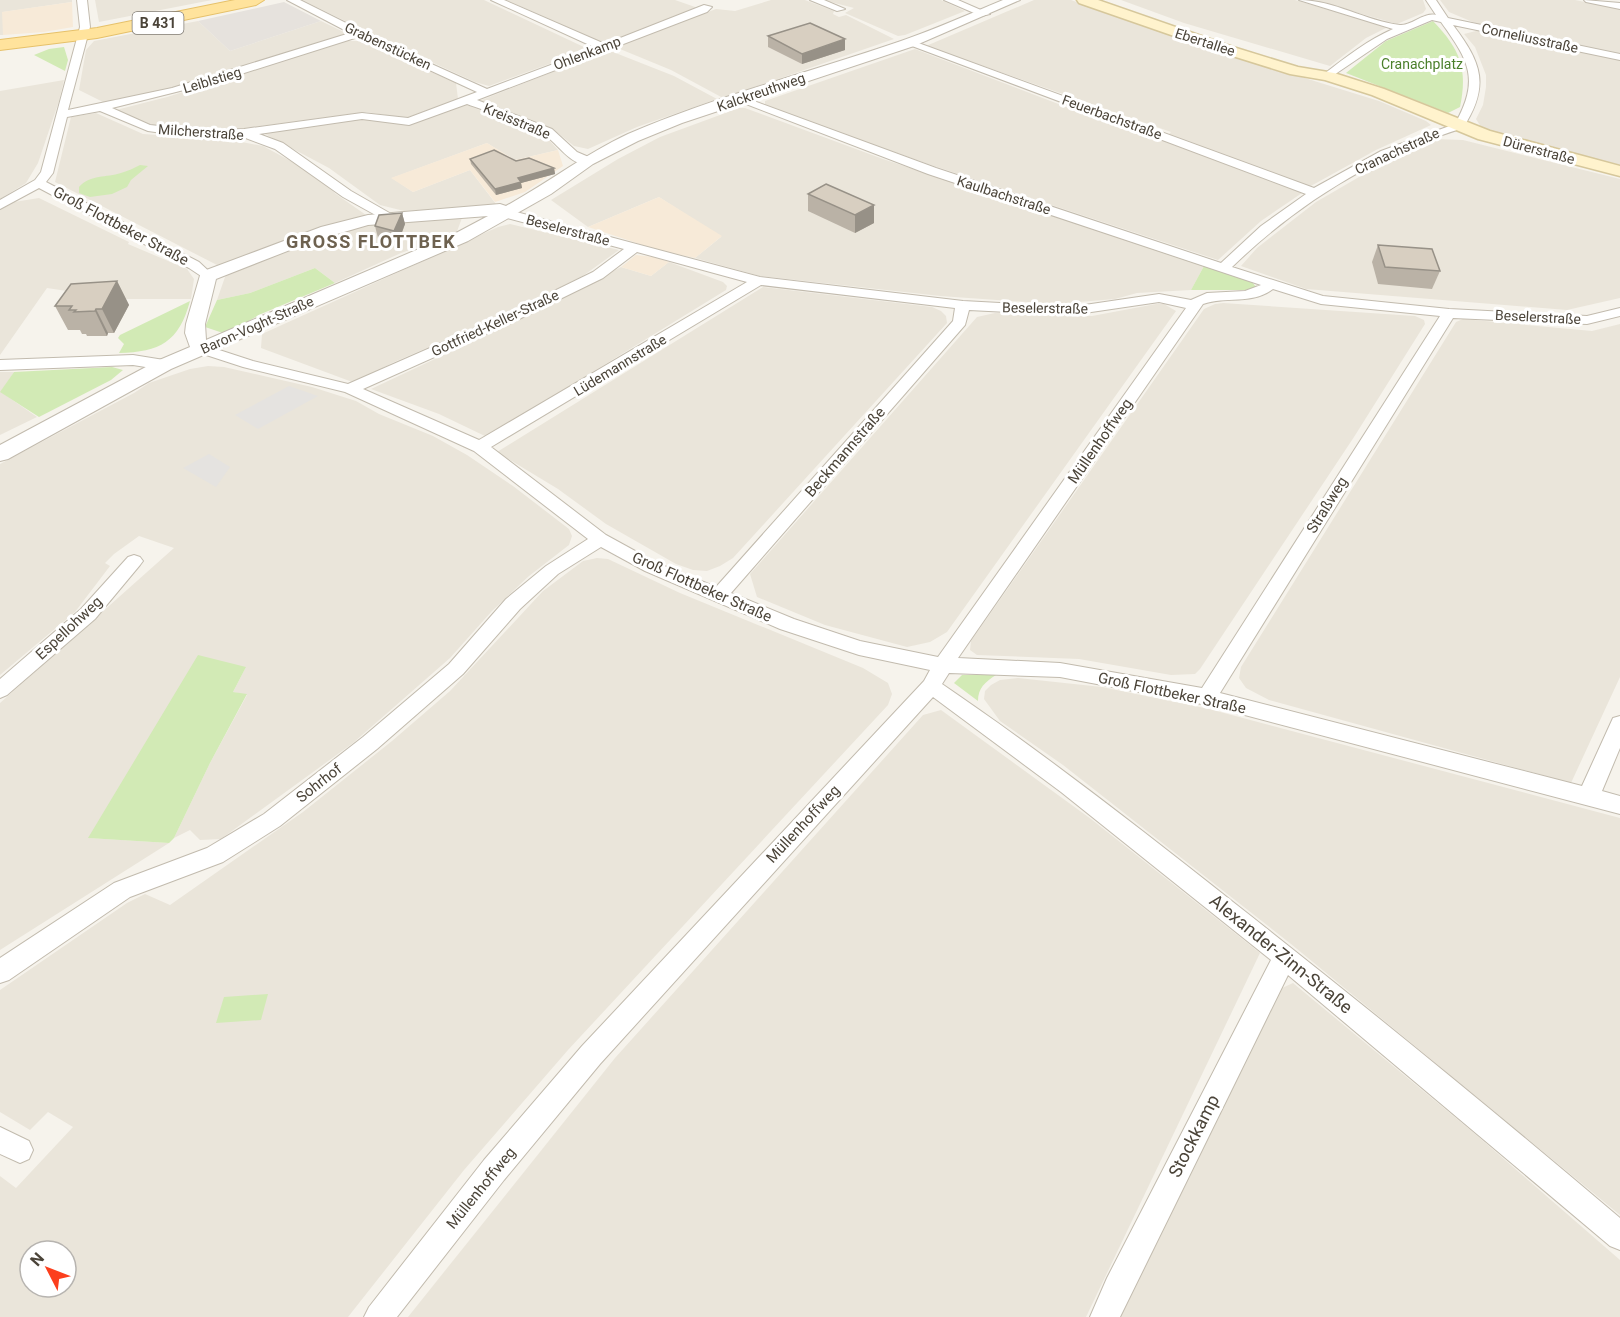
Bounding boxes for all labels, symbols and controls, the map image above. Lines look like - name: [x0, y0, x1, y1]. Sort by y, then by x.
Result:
- road number: B 431: [132, 12, 184, 34]
- street label: Grabenstücken: [342, 19, 434, 73]
- street label: Corneliusstraße: [1480, 20, 1580, 56]
- street label: Ebertallee: [1173, 25, 1237, 59]
- street label: Ohlenkamp: [551, 33, 623, 73]
- park label: Cranachplatz: [1381, 56, 1463, 72]
- street label: Leiblstieg: [181, 64, 243, 96]
- street label: Kalckreuthweg: [715, 69, 807, 115]
- street label: Feuerbachstraße: [1060, 92, 1164, 142]
- street label: Kreisstraße: [481, 100, 553, 142]
- street label: Milcherstraße: [158, 121, 244, 143]
- street label: Cranachstraße: [1352, 124, 1442, 178]
- street label: Dürerstraße: [1502, 133, 1576, 167]
- street label: Kaulbachstraße: [955, 172, 1053, 218]
- street label: Groß Flottbeker Straße: [50, 183, 192, 269]
- street label: Beselerstraße: [524, 211, 612, 249]
- district label: GROSS FLOTTBEK: [286, 231, 456, 252]
- street label: Gottfried-Keller-Straße: [429, 286, 561, 360]
- street label: Baron-Voght-Straße: [198, 293, 316, 357]
- street label: Beselerstraße: [1002, 299, 1088, 317]
- street label: Beselerstraße: [1495, 307, 1581, 327]
- street label: Lüdemannstraße: [571, 331, 669, 399]
- street label: Müllenhoffweg: [1064, 395, 1136, 487]
- street label: Beckmannstraße: [801, 403, 889, 501]
- street label: Straßweg: [1303, 473, 1351, 537]
- street label: Groß Flottbeker Straße: [629, 548, 775, 626]
- street label: Espellohweg: [32, 593, 106, 663]
- street label: Groß Flottbeker Straße: [1096, 669, 1248, 717]
- street label: Sohrhof: [293, 759, 346, 806]
- street label: Müllenhoffweg: [762, 781, 844, 867]
- street label: Alexander-Zinn-Straße: [1206, 890, 1357, 1018]
- street label: Stockkamp: [1164, 1091, 1223, 1181]
- street label: Müllenhoffweg: [443, 1144, 519, 1232]
- north arrow: [18, 1239, 78, 1299]
- text: N: [26, 1249, 48, 1270]

